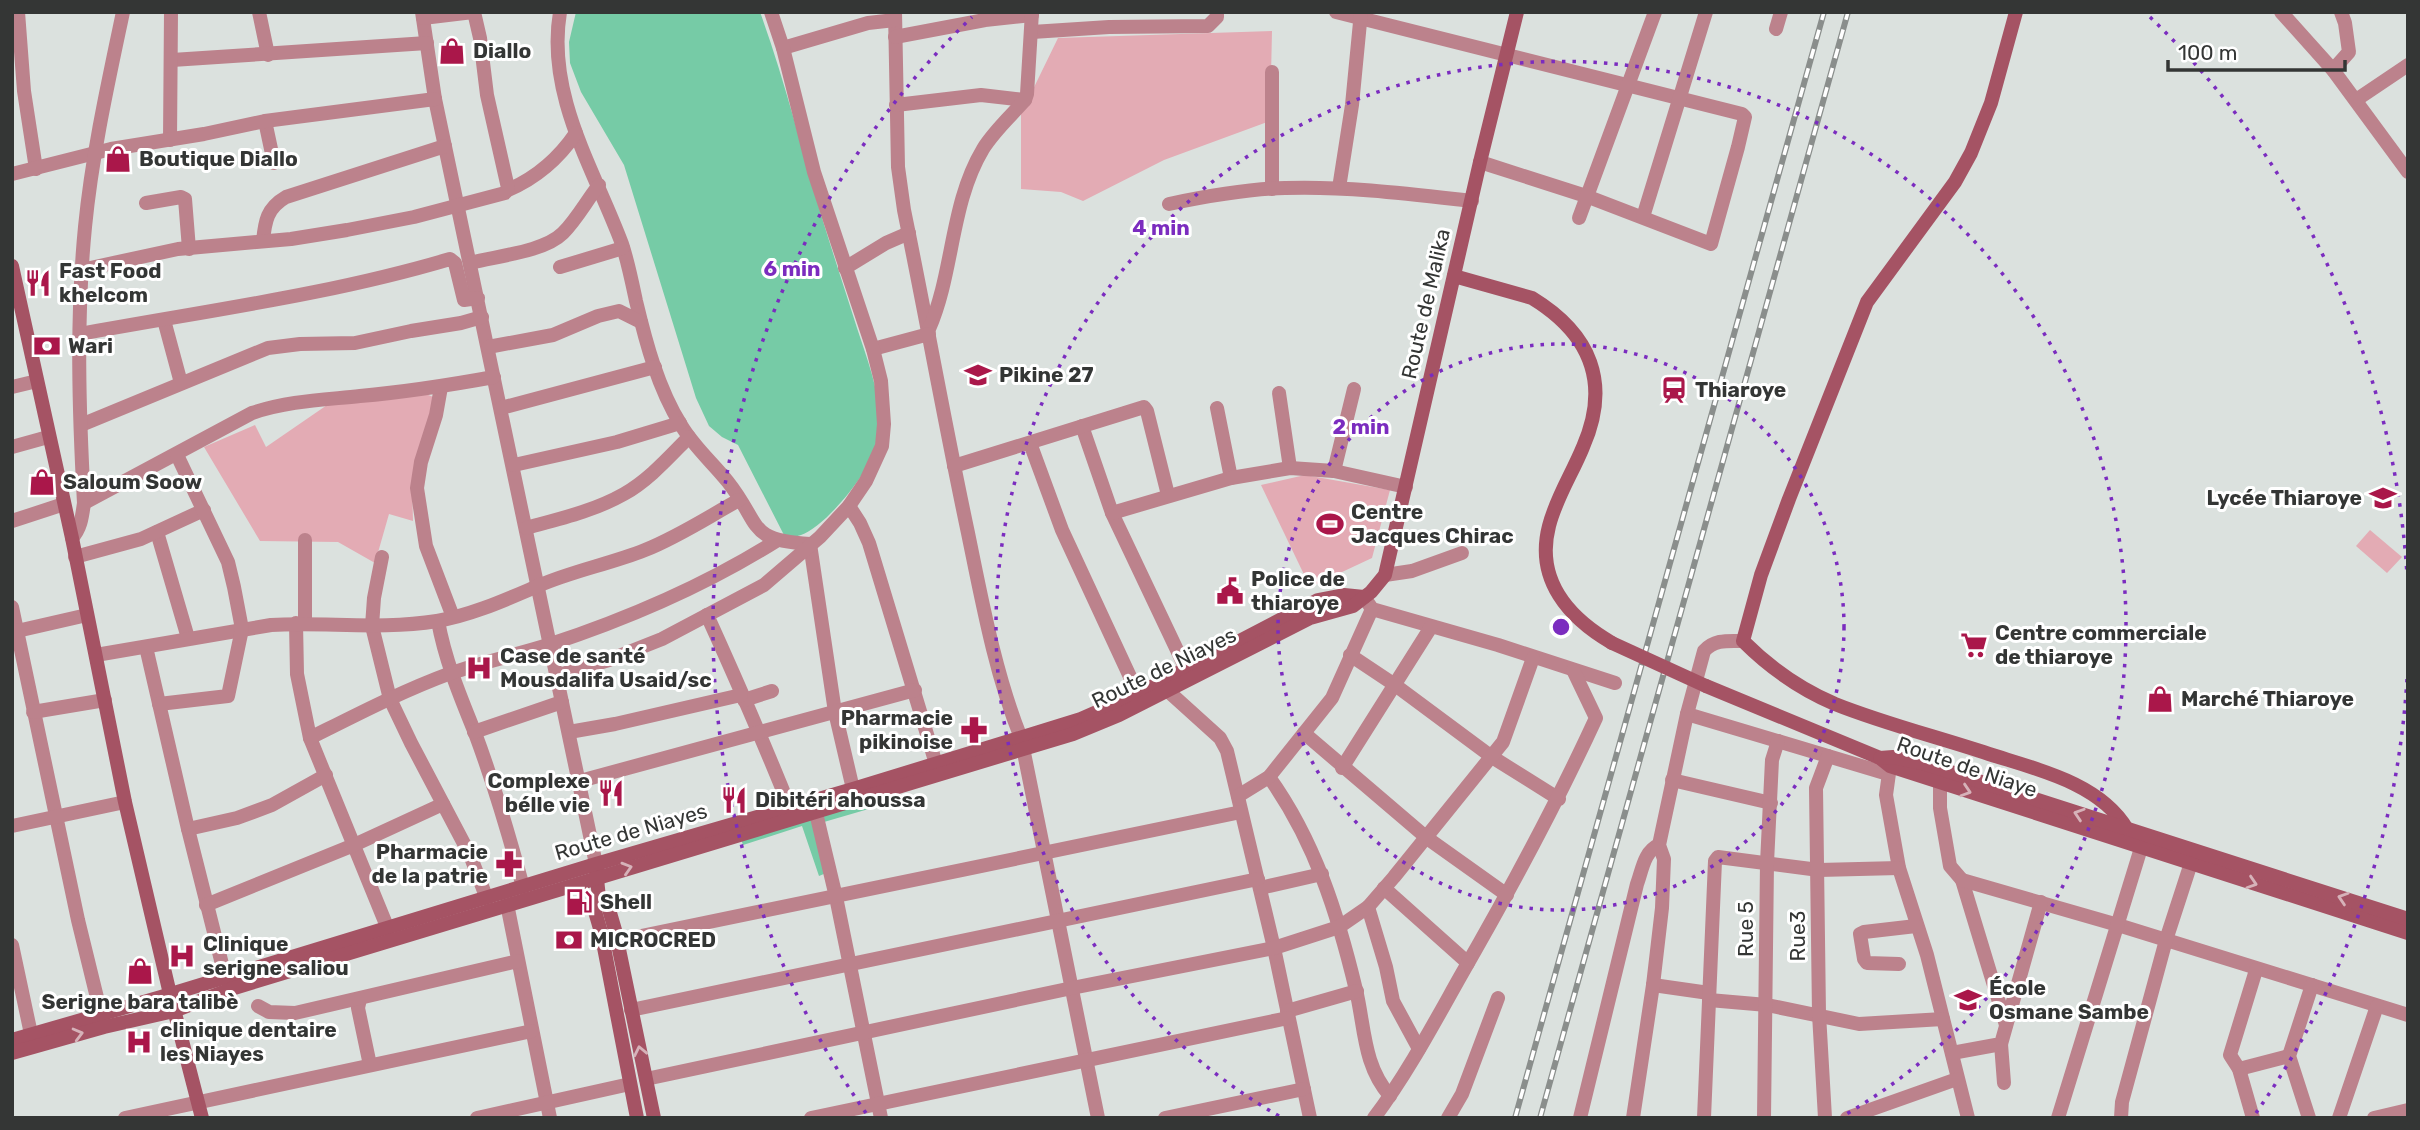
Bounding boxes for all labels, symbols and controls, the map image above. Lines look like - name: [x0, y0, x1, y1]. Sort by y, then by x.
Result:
- scale bar: [2168, 28, 2345, 72]
- shop icon: Diallo: [437, 36, 467, 66]
- place label: Diallo: [473, 38, 531, 63]
- text: 100 m: [2178, 40, 2237, 65]
- shop icon: Boutique Diallo: [103, 144, 133, 174]
- place label: Boutique Diallo: [139, 146, 298, 171]
- text: 4 min: [1132, 215, 1190, 240]
- street label: Route de Malika: [1396, 226, 1455, 381]
- text: 6 min: [764, 256, 820, 281]
- place label: Fast Food khelcom: [59, 258, 161, 307]
- restaurant icon: Fast Food khelcom: [23, 268, 53, 298]
- bank icon: Wari: [32, 331, 62, 361]
- place label: Wari: [68, 333, 113, 358]
- school or university icon: Pikine 27: [963, 360, 993, 390]
- place label: Pikine 27: [999, 362, 1094, 387]
- station icon: Thiaroye: [1659, 375, 1689, 405]
- place label: Thiaroye: [1695, 377, 1786, 402]
- text: 2 min: [1333, 414, 1389, 439]
- shop icon: Saloum Soow: [27, 467, 57, 497]
- place label: Saloum Soow: [63, 469, 203, 494]
- school or university icon: Lycée Thiaroye: [2368, 483, 2398, 513]
- place label: Lycée Thiaroye: [2207, 485, 2362, 510]
- place label: Centre Jacques Chirac: [1351, 499, 1514, 548]
- sports icon: Centre Jacques Chirac: [1315, 509, 1345, 539]
- place label: Police de thiaroye: [1251, 566, 1345, 615]
- public building icon: Police de thiaroye: [1215, 576, 1245, 606]
- centre of rings: [1549, 615, 1573, 639]
- place label: Centre commerciale de thiaroye: [1995, 620, 2207, 669]
- street label: Route de Niayes: [1087, 622, 1240, 713]
- supermarket icon: Centre commerciale de thiaroye: [1959, 630, 1989, 660]
- place label: Case de santé Mousdalifa Usaid/sc: [500, 643, 712, 692]
- hospital icon: Case de santé Mousdalifa Usaid/sc: [464, 653, 494, 683]
- shop icon: Marché Thiaroye: [2145, 684, 2175, 714]
- place label: Marché Thiaroye: [2181, 686, 2354, 711]
- place label: Pharmacie pikinoise: [841, 705, 953, 754]
- pharmacy icon: Pharmacie pikinoise: [959, 715, 989, 745]
- street label: Route de Niaye: [1894, 731, 2041, 802]
- place label: Complexe bélle vie: [487, 768, 590, 817]
- restaurant icon: Complexe bélle vie: [596, 778, 626, 808]
- one-way arrow: [1959, 783, 1971, 797]
- restaurant icon: Dibitéri ahoussa: [719, 785, 749, 815]
- place label: Dibitéri ahoussa: [755, 787, 926, 812]
- street label: Route de Niayes: [552, 798, 710, 865]
- one-way arrow: [2074, 807, 2086, 822]
- place label: Pharmacie de la patrie: [372, 839, 488, 888]
- pharmacy icon: Pharmacie de la patrie: [494, 849, 524, 879]
- one-way arrow: [621, 861, 633, 876]
- one-way arrow: [2246, 874, 2258, 889]
- fuel station icon: Shell: [564, 887, 594, 917]
- place label: Shell: [600, 889, 652, 914]
- one-way arrow: [2337, 892, 2349, 906]
- street label: Rue 5: [1733, 901, 1758, 957]
- street label: Rue3: [1785, 911, 1810, 961]
- bank icon: MICROCRED: [554, 925, 584, 955]
- place label: MICROCRED: [590, 927, 716, 952]
- place label: Clinique serigne saliou: [203, 931, 349, 980]
- hospital icon: Clinique serigne saliou: [167, 941, 197, 971]
- shop icon: Serigne bara talibè: [125, 956, 155, 986]
- place label: École Osmane Sambe: [1989, 975, 2149, 1024]
- school or university icon: École Osmane Sambe: [1953, 985, 1983, 1015]
- place label: Serigne bara talibè: [41, 989, 239, 1014]
- place label: clinique dentaire les Niayes: [160, 1017, 337, 1066]
- hospital icon: clinique dentaire les Niayes: [124, 1027, 154, 1057]
- one-way arrow: [72, 1028, 84, 1042]
- one-way arrow: [633, 1045, 648, 1057]

